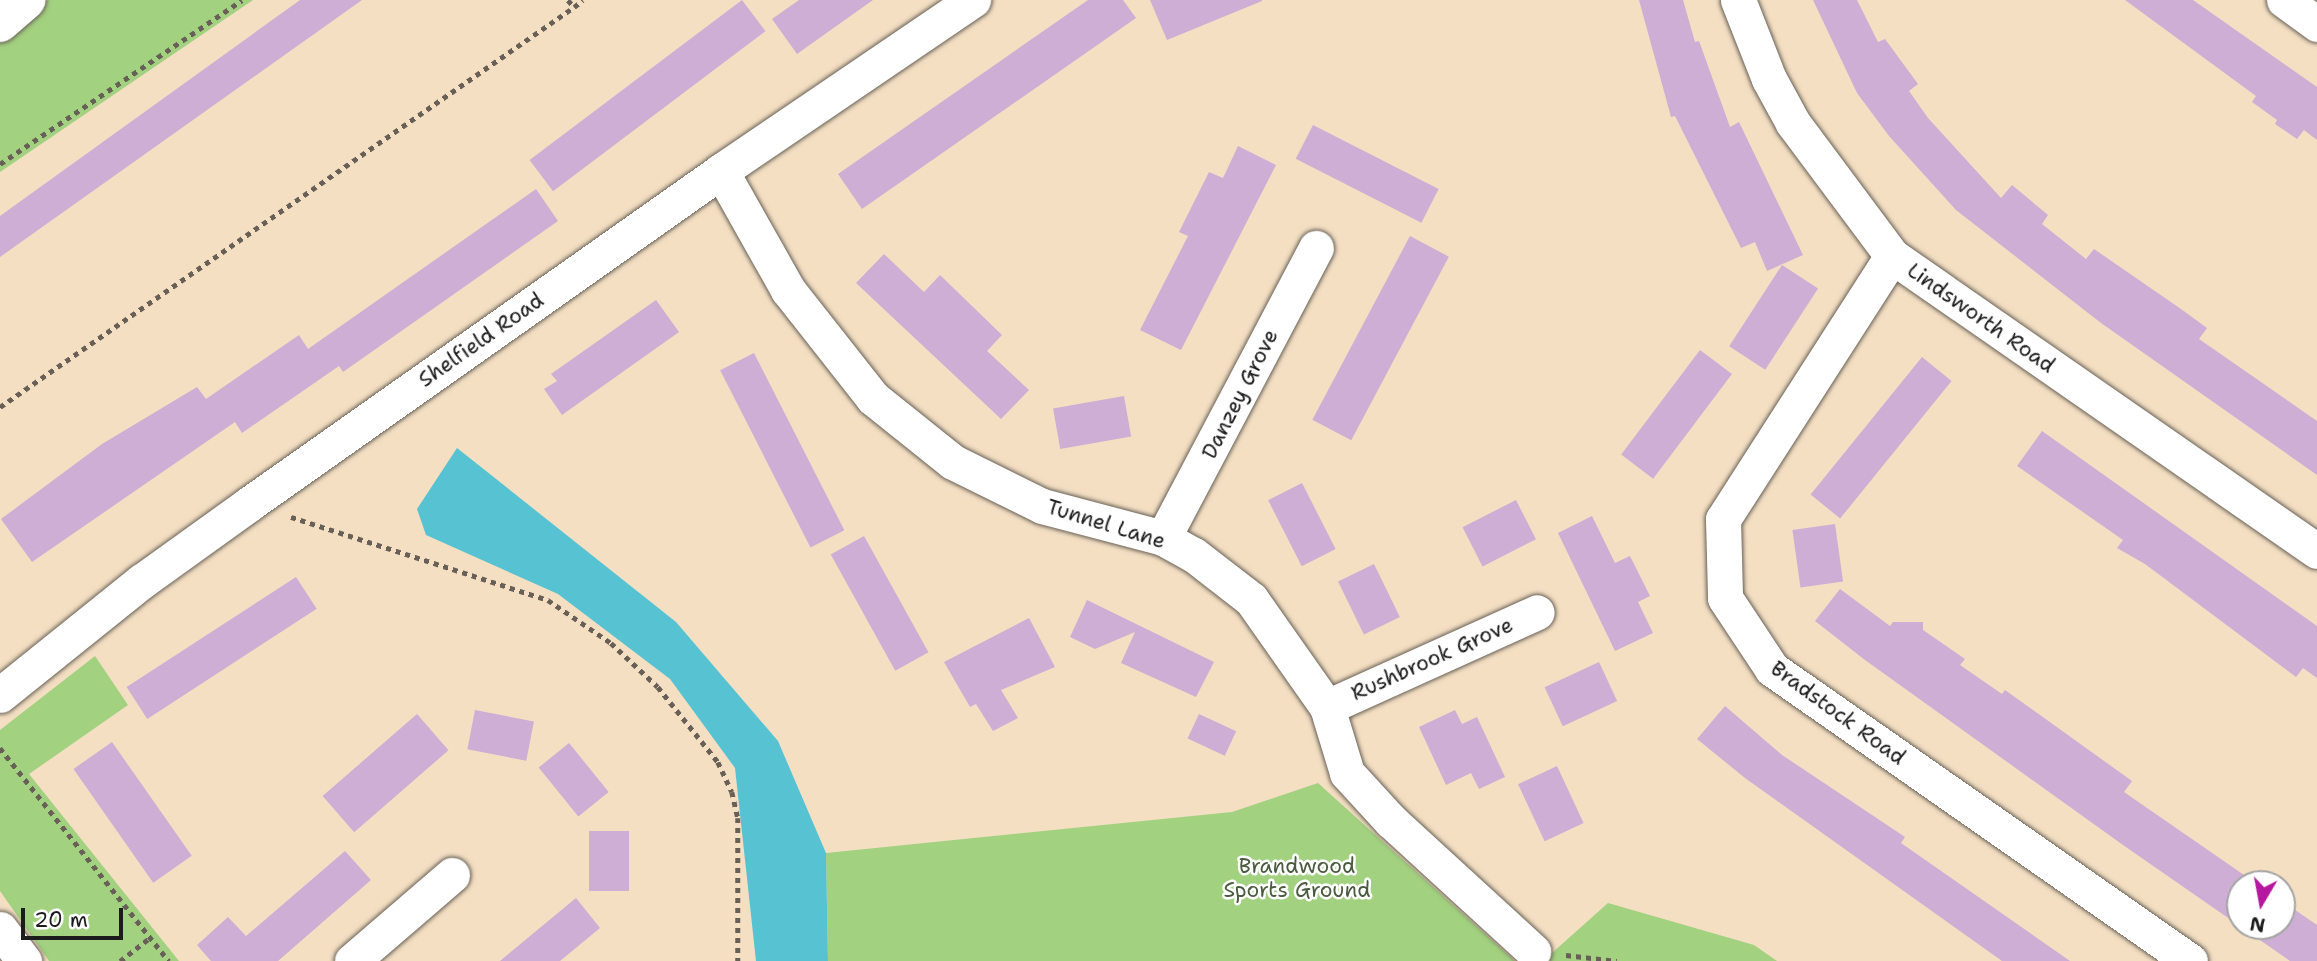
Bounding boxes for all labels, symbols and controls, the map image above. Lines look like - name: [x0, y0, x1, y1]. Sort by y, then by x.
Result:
- street label: Lindsworth Road: [1902, 258, 2060, 378]
- street label: Shelfield Road: [414, 288, 548, 392]
- street label: Danzey Grove: [1197, 325, 1283, 463]
- street label: Tunnel Lane: [1044, 494, 1168, 554]
- street label: Rushbrook Grove: [1347, 612, 1517, 706]
- street label: Bradstock Road: [1766, 656, 1910, 770]
- park label: Brandwood Sports Ground: [1223, 853, 1371, 903]
- north arrow: [2226, 870, 2296, 940]
- scale bar: [24, 894, 126, 938]
- text: 20 m: [34, 906, 88, 934]
- text: N: [2248, 911, 2267, 938]

